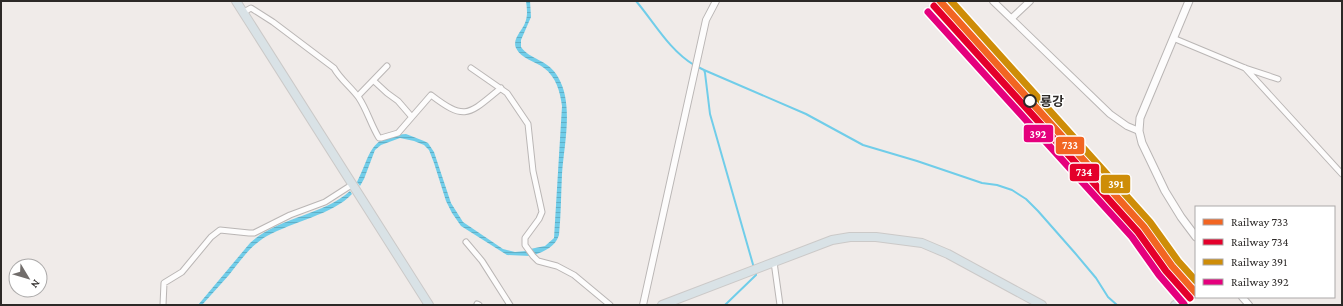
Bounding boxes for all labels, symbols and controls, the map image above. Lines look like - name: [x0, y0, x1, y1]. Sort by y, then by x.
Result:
- marker: 룡강: [1023, 94, 1037, 108]
- place label: 룡강: [1040, 94, 1064, 109]
- line badge: 392: [1023, 124, 1054, 143]
- text: 392: [1030, 128, 1047, 140]
- line badge: 733: [1055, 136, 1085, 155]
- text: 733: [1062, 139, 1078, 151]
- line badge: 734: [1069, 163, 1100, 182]
- text: 734: [1076, 166, 1092, 178]
- line badge: 391: [1100, 174, 1131, 194]
- text: 391: [1108, 178, 1124, 190]
- legend: [1195, 206, 1335, 298]
- text: Railway 733: [1231, 215, 1288, 229]
- text: Railway 734: [1231, 235, 1289, 249]
- text: Railway 391: [1231, 255, 1287, 269]
- north arrow: [8, 258, 48, 298]
- text: Railway 392: [1231, 275, 1289, 289]
- text: N: [29, 278, 43, 291]

